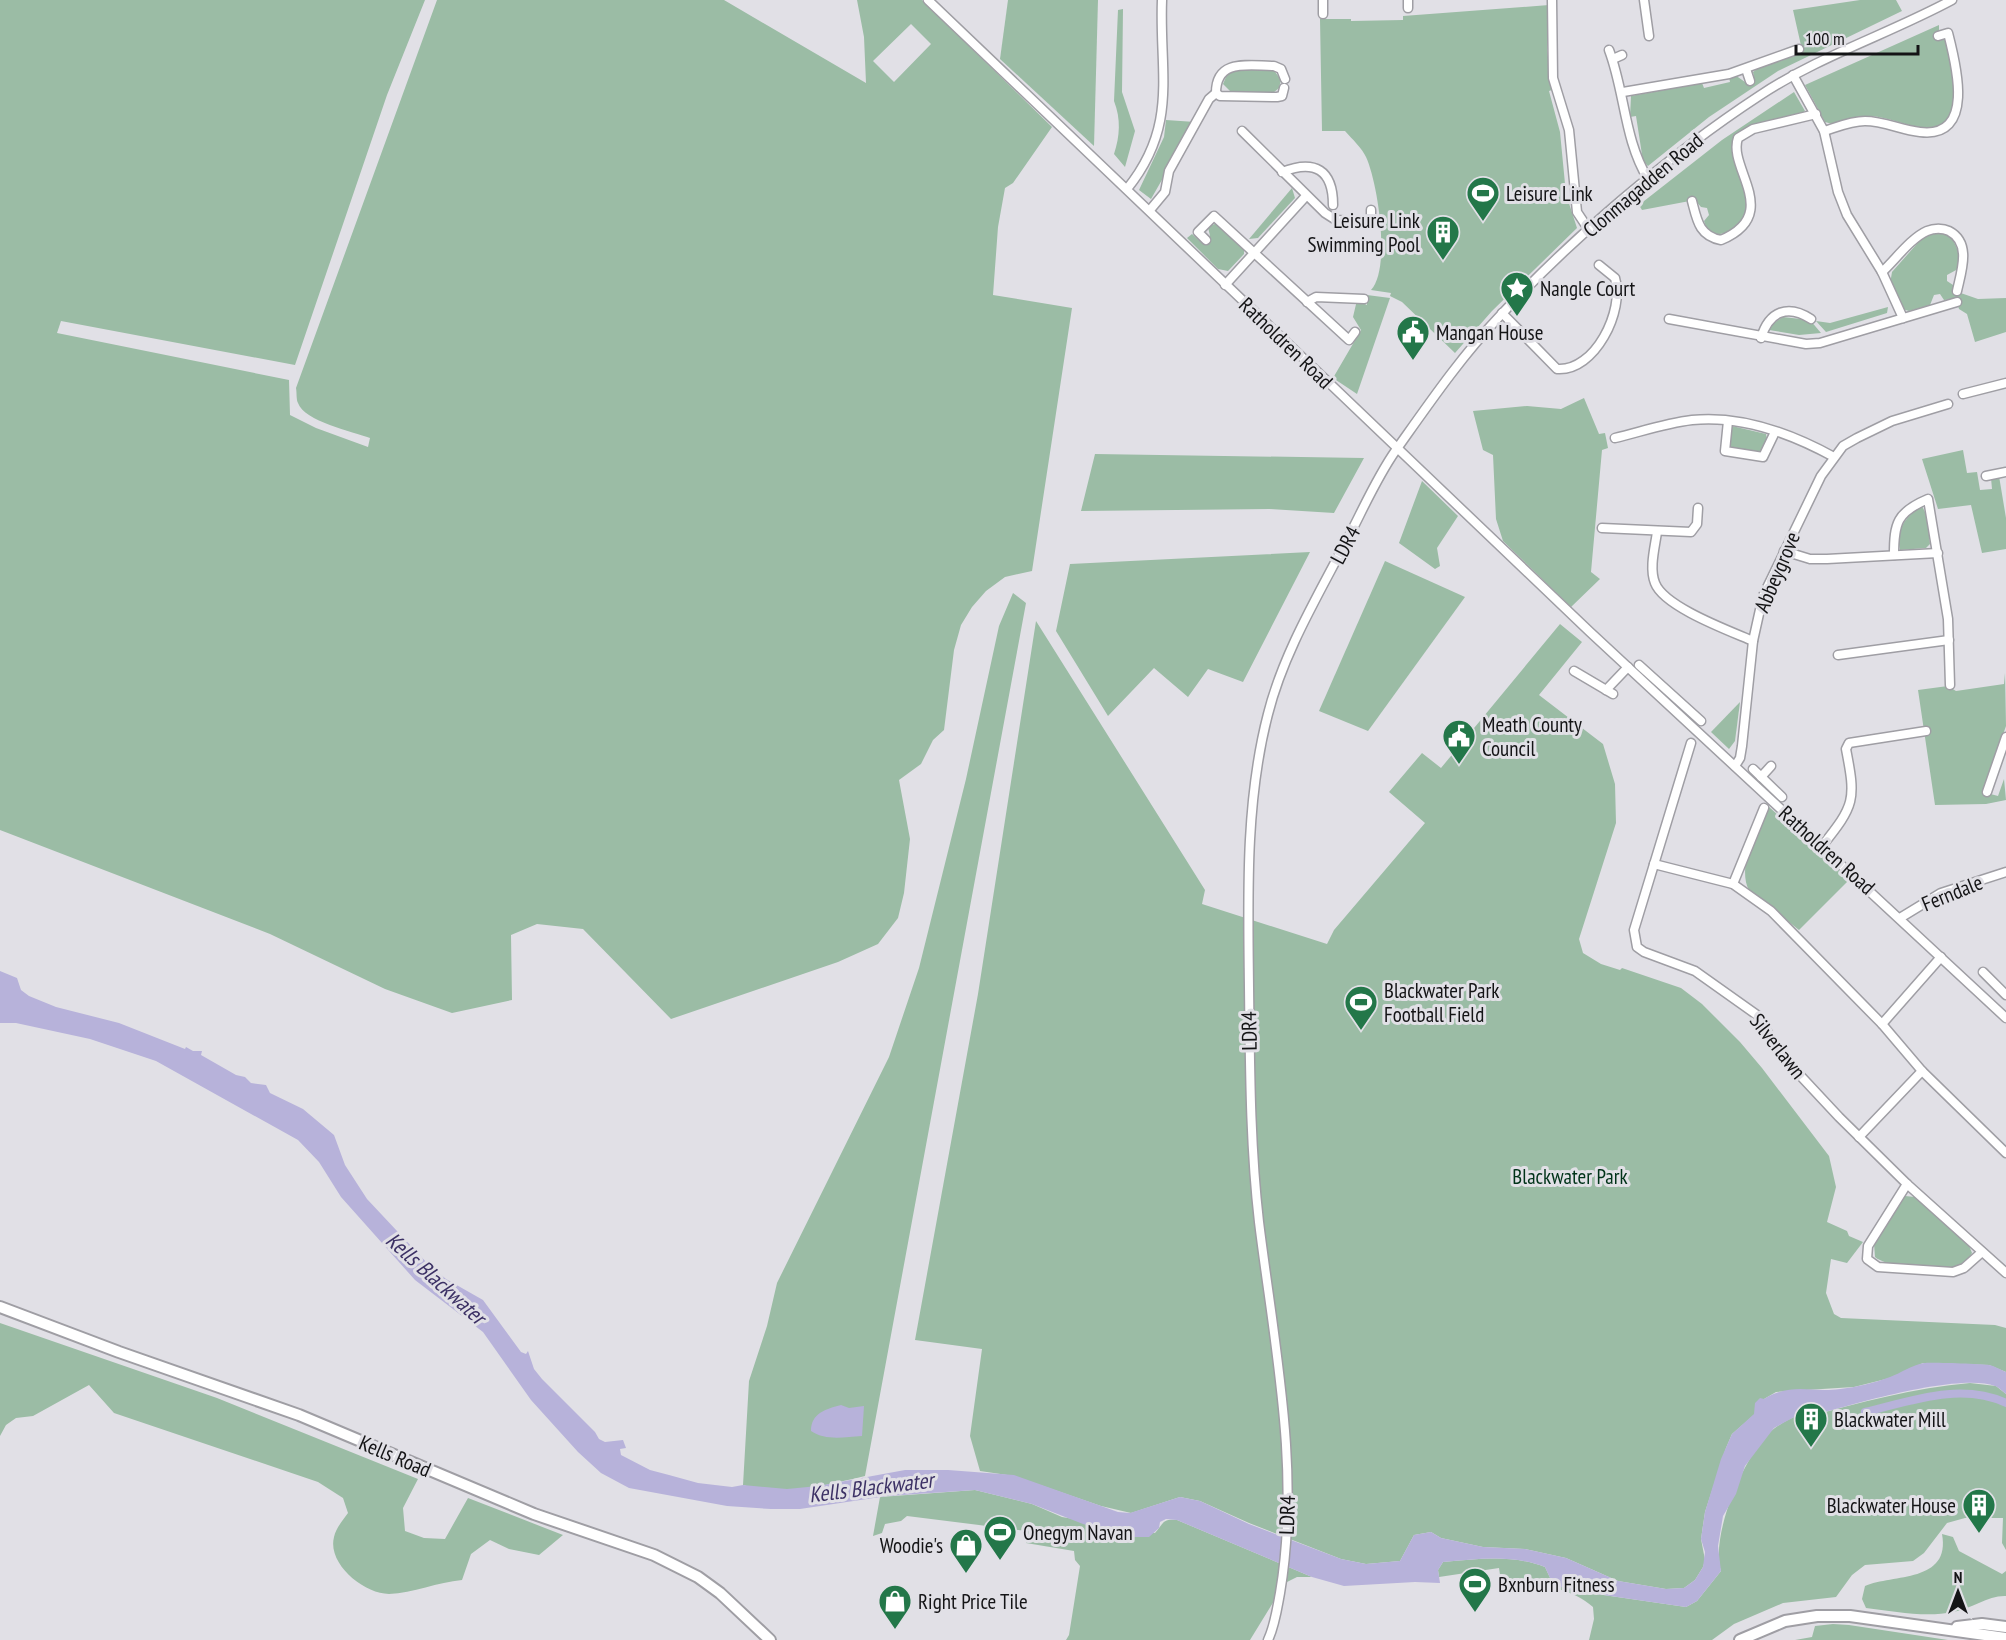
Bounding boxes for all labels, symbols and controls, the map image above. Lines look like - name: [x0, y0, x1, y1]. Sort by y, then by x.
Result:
- scale bar: [1796, 18, 1918, 56]
- text: 100 m: [1805, 27, 1845, 50]
- street label: Clonmagadden Road: [1577, 127, 1709, 243]
- sports icon: Leisure Link: [1465, 175, 1501, 222]
- place label: Leisure Link: [1506, 180, 1593, 207]
- place label: Leisure Link Swimming Pool: [1308, 207, 1420, 258]
- building icon: Leisure Link Swimming Pool: [1425, 214, 1461, 261]
- place icon: Nangle Court: [1499, 270, 1535, 317]
- place label: Nangle Court: [1540, 275, 1635, 302]
- street label: Ratholdren Road: [1233, 291, 1339, 395]
- public building icon: Mangan House: [1395, 314, 1431, 361]
- place label: Mangan House: [1436, 319, 1543, 346]
- street label: LDR4: [1324, 521, 1366, 569]
- street label: Abbeygrove: [1748, 528, 1806, 616]
- place label: Meath County Council: [1482, 711, 1582, 762]
- public building icon: Meath County Council: [1441, 718, 1477, 765]
- street label: Ratholdren Road: [1773, 800, 1881, 900]
- street label: Ferndale: [1918, 869, 1986, 917]
- place label: Blackwater Park Football Field: [1384, 977, 1499, 1028]
- sports icon: Blackwater Park Football Field: [1343, 984, 1379, 1031]
- street label: Silverlawn: [1744, 1008, 1812, 1084]
- street label: LDR4: [1235, 1011, 1263, 1051]
- park label: Blackwater Park: [1512, 1163, 1628, 1190]
- water label: Kells Blackwater: [380, 1226, 494, 1332]
- building icon: Blackwater Mill: [1793, 1401, 1829, 1448]
- place label: Blackwater Mill: [1834, 1406, 1946, 1433]
- street label: Kells Road: [355, 1429, 435, 1483]
- water label: Kells Blackwater: [807, 1465, 938, 1509]
- building icon: Blackwater House: [1961, 1487, 1997, 1534]
- place label: Blackwater House: [1827, 1492, 1956, 1519]
- street label: LDR4: [1273, 1494, 1301, 1535]
- sports icon: Onegym Navan: [982, 1514, 1018, 1561]
- place label: Onegym Navan: [1023, 1519, 1133, 1546]
- shop icon: Woodie's: [948, 1527, 984, 1574]
- place label: Woodie's: [880, 1532, 943, 1559]
- north arrow: [1928, 1562, 1988, 1622]
- sports icon: Bxnburn Fitness: [1457, 1566, 1493, 1613]
- text: N: [1954, 1567, 1962, 1587]
- place label: Bxnburn Fitness: [1498, 1571, 1615, 1598]
- shop icon: Right Price Tile: [877, 1583, 913, 1630]
- place label: Right Price Tile: [918, 1588, 1028, 1615]

